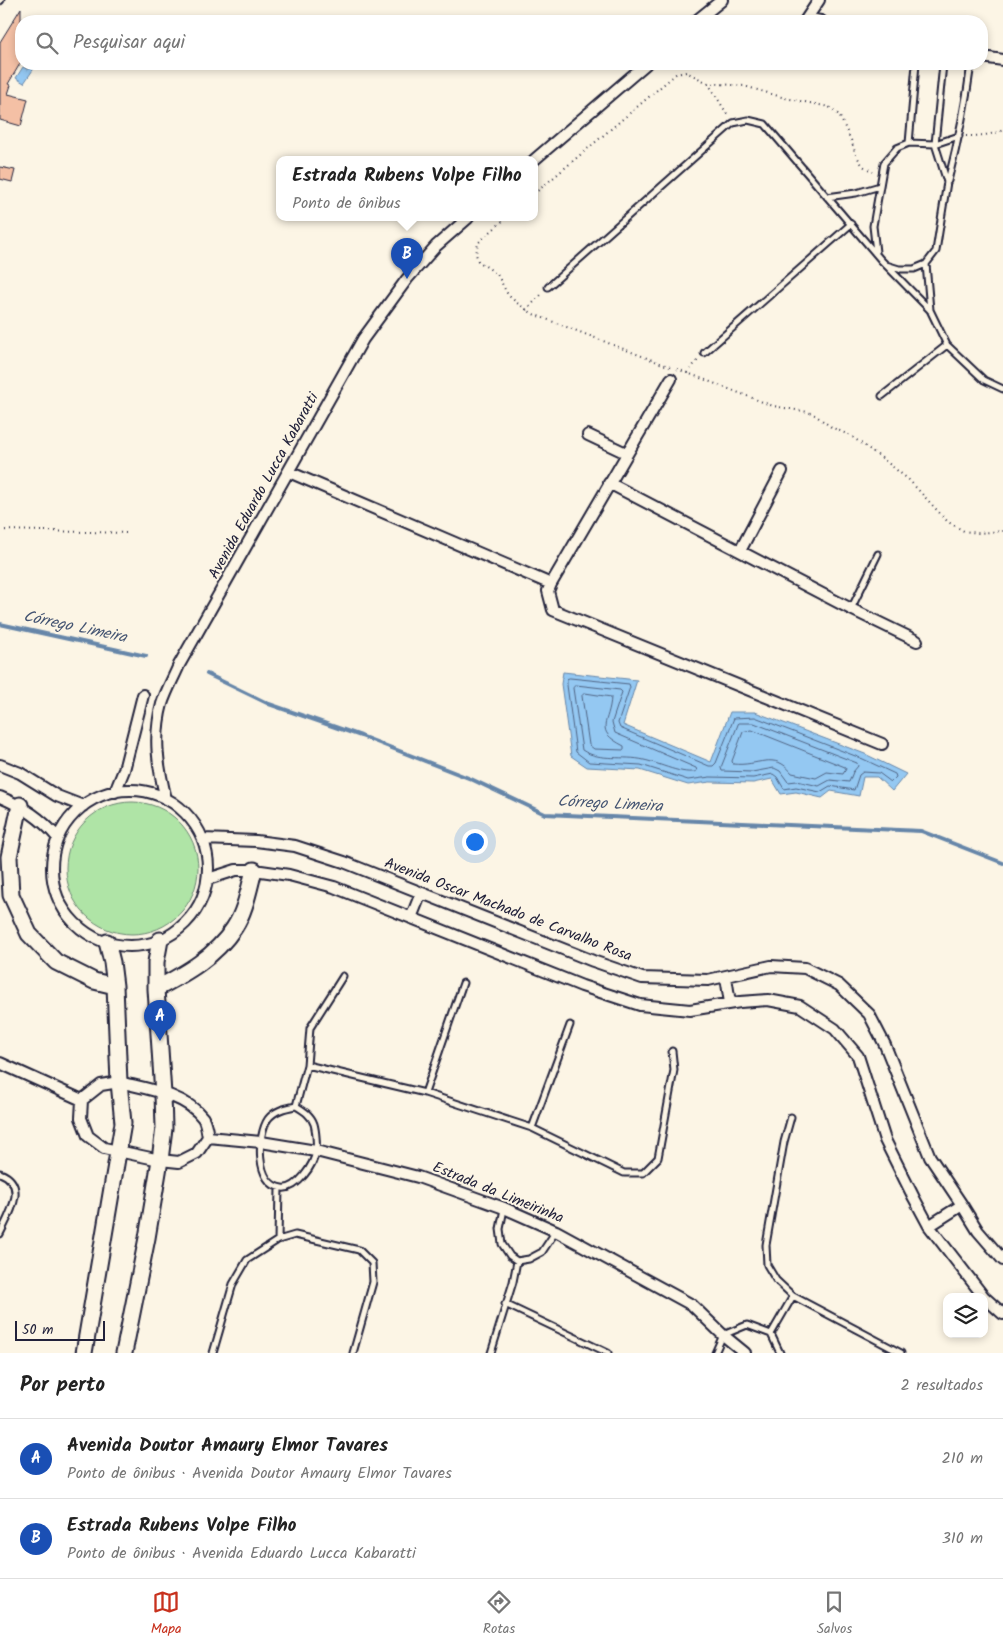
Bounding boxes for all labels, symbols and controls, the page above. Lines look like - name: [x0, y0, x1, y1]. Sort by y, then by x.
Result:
- search box: [15, 15, 988, 70]
- text: Pesquisar aqui: [73, 28, 185, 58]
- icon: search: [33, 29, 61, 57]
- popup: [276, 156, 538, 221]
- text: Estrada Rubens Volpe Filho: [292, 161, 522, 191]
- text: Ponto de ônibus: [292, 191, 401, 216]
- pin: B: [391, 238, 423, 279]
- street label: Avenida Eduardo Lucca Kabaratti: [203, 387, 326, 584]
- water label: Córrego Limeira: [21, 604, 130, 650]
- water label: Córrego Limeira: [557, 789, 665, 819]
- your location: [462, 829, 488, 855]
- street label: Avenida Oscar Machado de Carvalho Rosa: [381, 852, 635, 968]
- pin: A: [144, 1000, 176, 1041]
- street label: Estrada da Limeirinha: [429, 1156, 567, 1230]
- map controls: [943, 1293, 988, 1338]
- button: layers: [943, 1293, 988, 1338]
- scale bar: [15, 1318, 105, 1341]
- text: 50 m: [22, 1319, 53, 1341]
- text: Por perto: [20, 1369, 105, 1402]
- text: 2 resultados: [901, 1373, 983, 1398]
- text: Avenida Doutor Amaury Elmor Tavares: [67, 1431, 388, 1461]
- text: A: [31, 1446, 41, 1471]
- text: 210 m: [942, 1446, 983, 1471]
- text: Ponto de ônibus · Avenida Doutor Amaury Elmor Tavares: [67, 1461, 452, 1486]
- text: Estrada Rubens Volpe Filho: [67, 1511, 296, 1541]
- text: B: [31, 1526, 41, 1551]
- text: 310 m: [942, 1526, 983, 1551]
- text: Ponto de ônibus · Avenida Eduardo Lucca Kabaratti: [67, 1541, 416, 1566]
- tab: Mapa: [151, 1588, 182, 1640]
- tab: Rotas: [483, 1588, 515, 1640]
- tab: Salvos: [817, 1588, 852, 1640]

